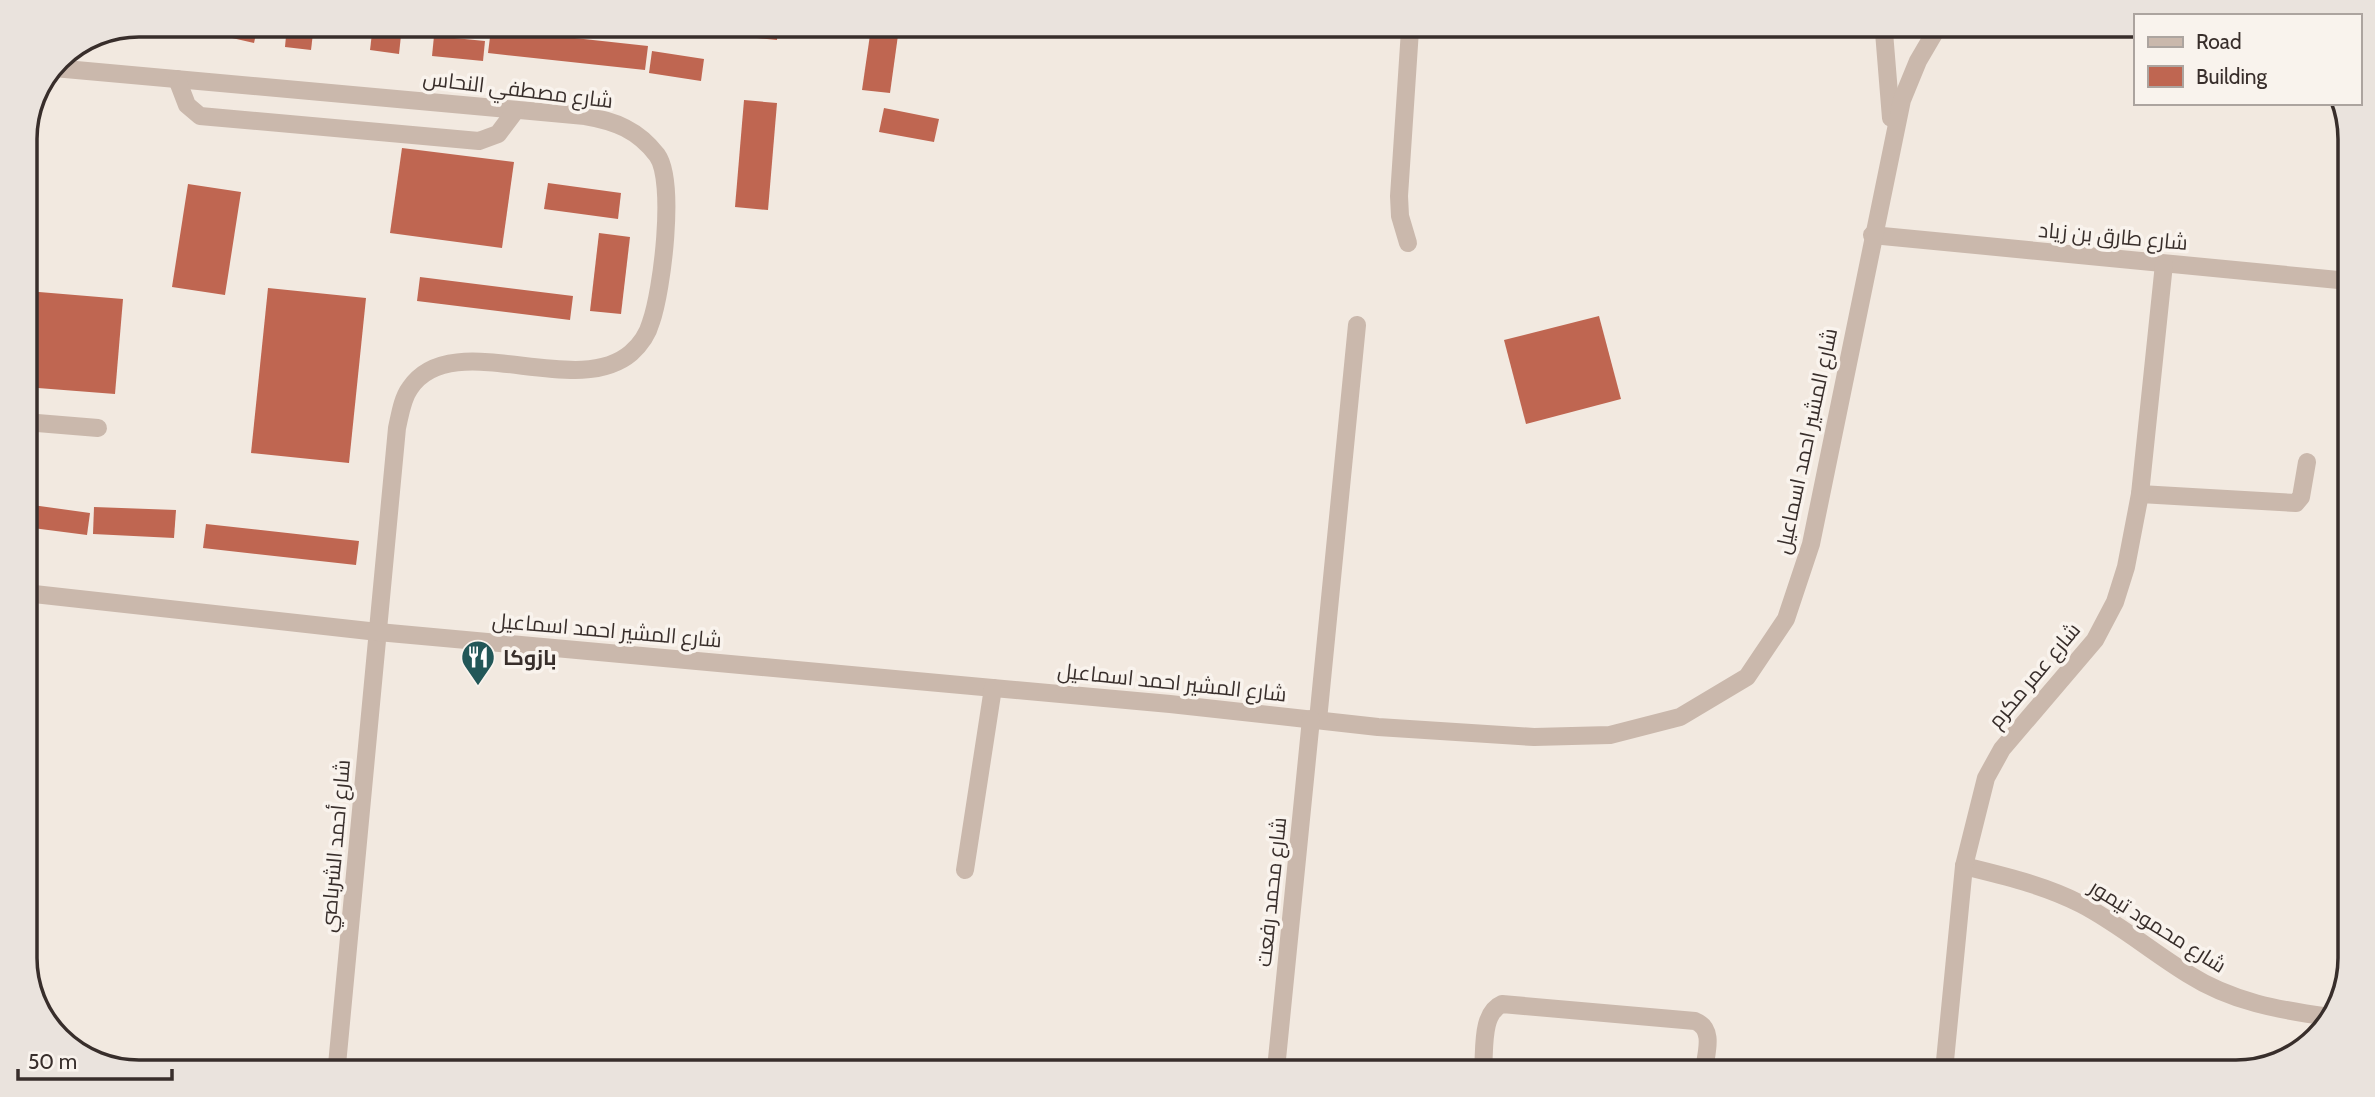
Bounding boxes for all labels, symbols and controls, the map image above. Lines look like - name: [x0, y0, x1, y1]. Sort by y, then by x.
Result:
- legend: [2134, 14, 2361, 105]
- text: Road: [2196, 29, 2242, 54]
- text: Building: [2196, 64, 2268, 89]
- street label: شارع مصطفي النحاس: [421, 65, 614, 117]
- street label: شارع طارق بن زياد: [2037, 217, 2189, 257]
- street label: شارع المشير احمد اسماعيل: [1770, 326, 1844, 557]
- street label: شارع المشير احمد اسماعيل: [491, 608, 723, 654]
- street label: شارع عمر مكرم: [1983, 617, 2087, 734]
- restaurant icon: بازوكا: [459, 638, 497, 687]
- place label: بازوكا: [503, 645, 557, 671]
- street label: شارع المشير احمد اسماعيل: [1056, 658, 1288, 708]
- street label: شارع أحمد الشرباصي: [315, 759, 358, 934]
- street label: شارع محمد رفعت: [1251, 816, 1293, 968]
- street label: شارع محمود تيمور: [2083, 873, 2231, 980]
- scale bar: [18, 1038, 172, 1082]
- text: 50 m: [28, 1049, 77, 1074]

